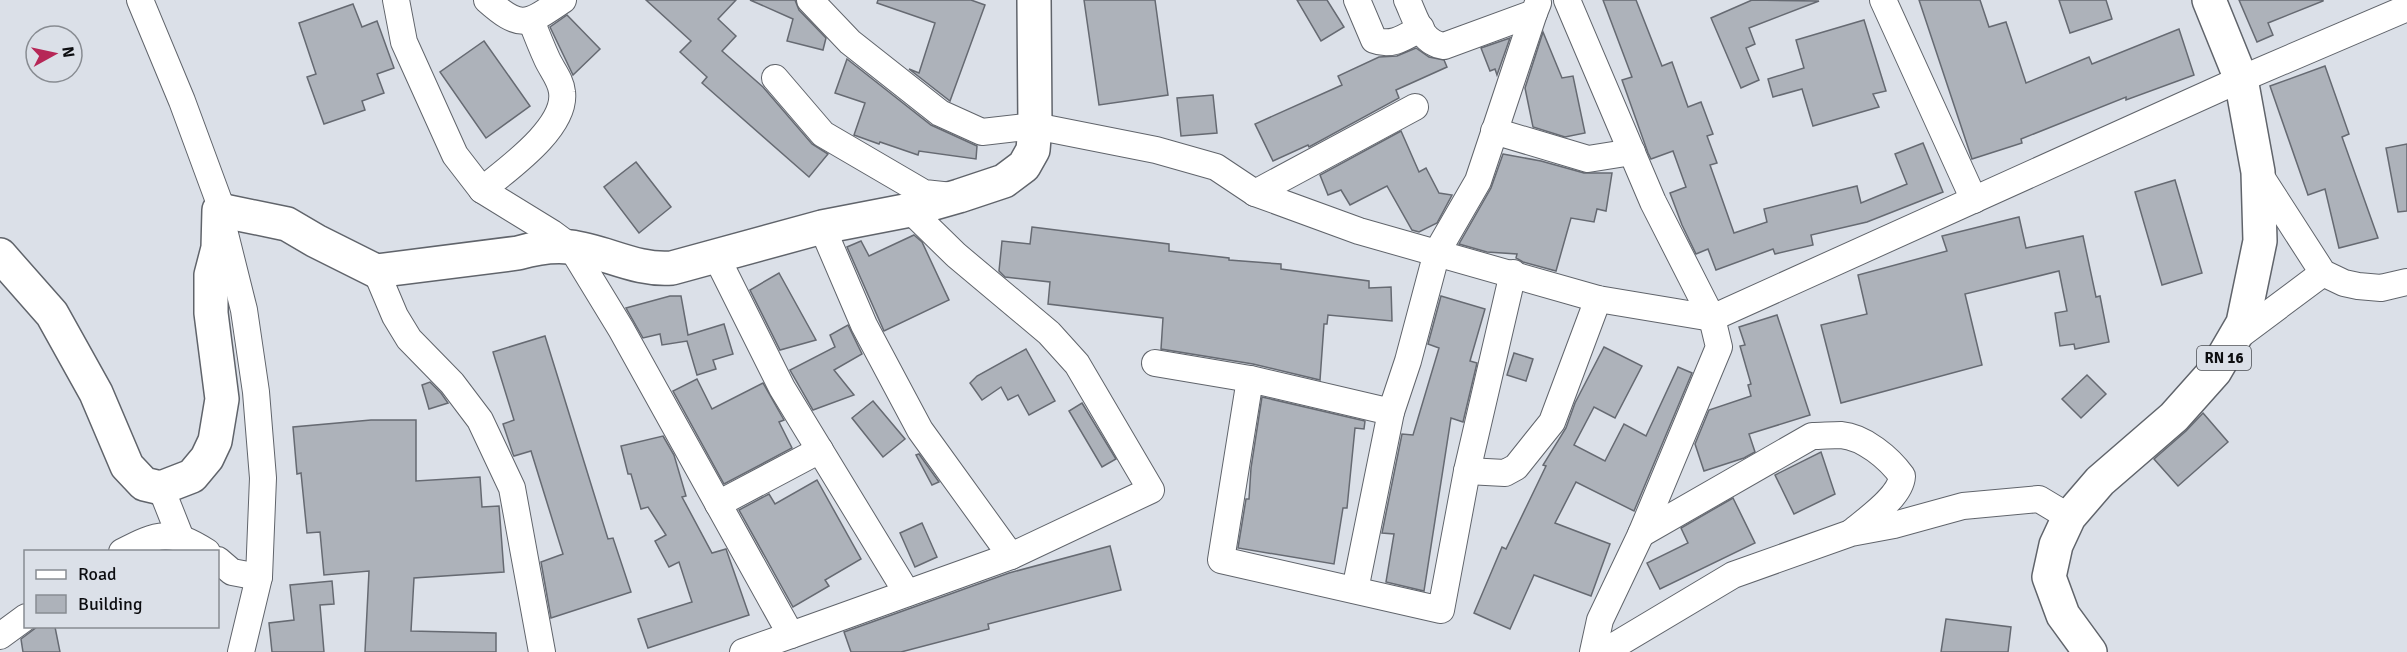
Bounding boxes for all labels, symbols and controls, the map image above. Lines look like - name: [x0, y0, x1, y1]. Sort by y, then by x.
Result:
- north arrow: [24, 24, 84, 84]
- text: N: [57, 45, 79, 59]
- road number: RN 16: [2197, 346, 2251, 370]
- legend: [24, 550, 219, 628]
- text: Road: [78, 563, 117, 585]
- text: Building: [78, 593, 142, 615]

